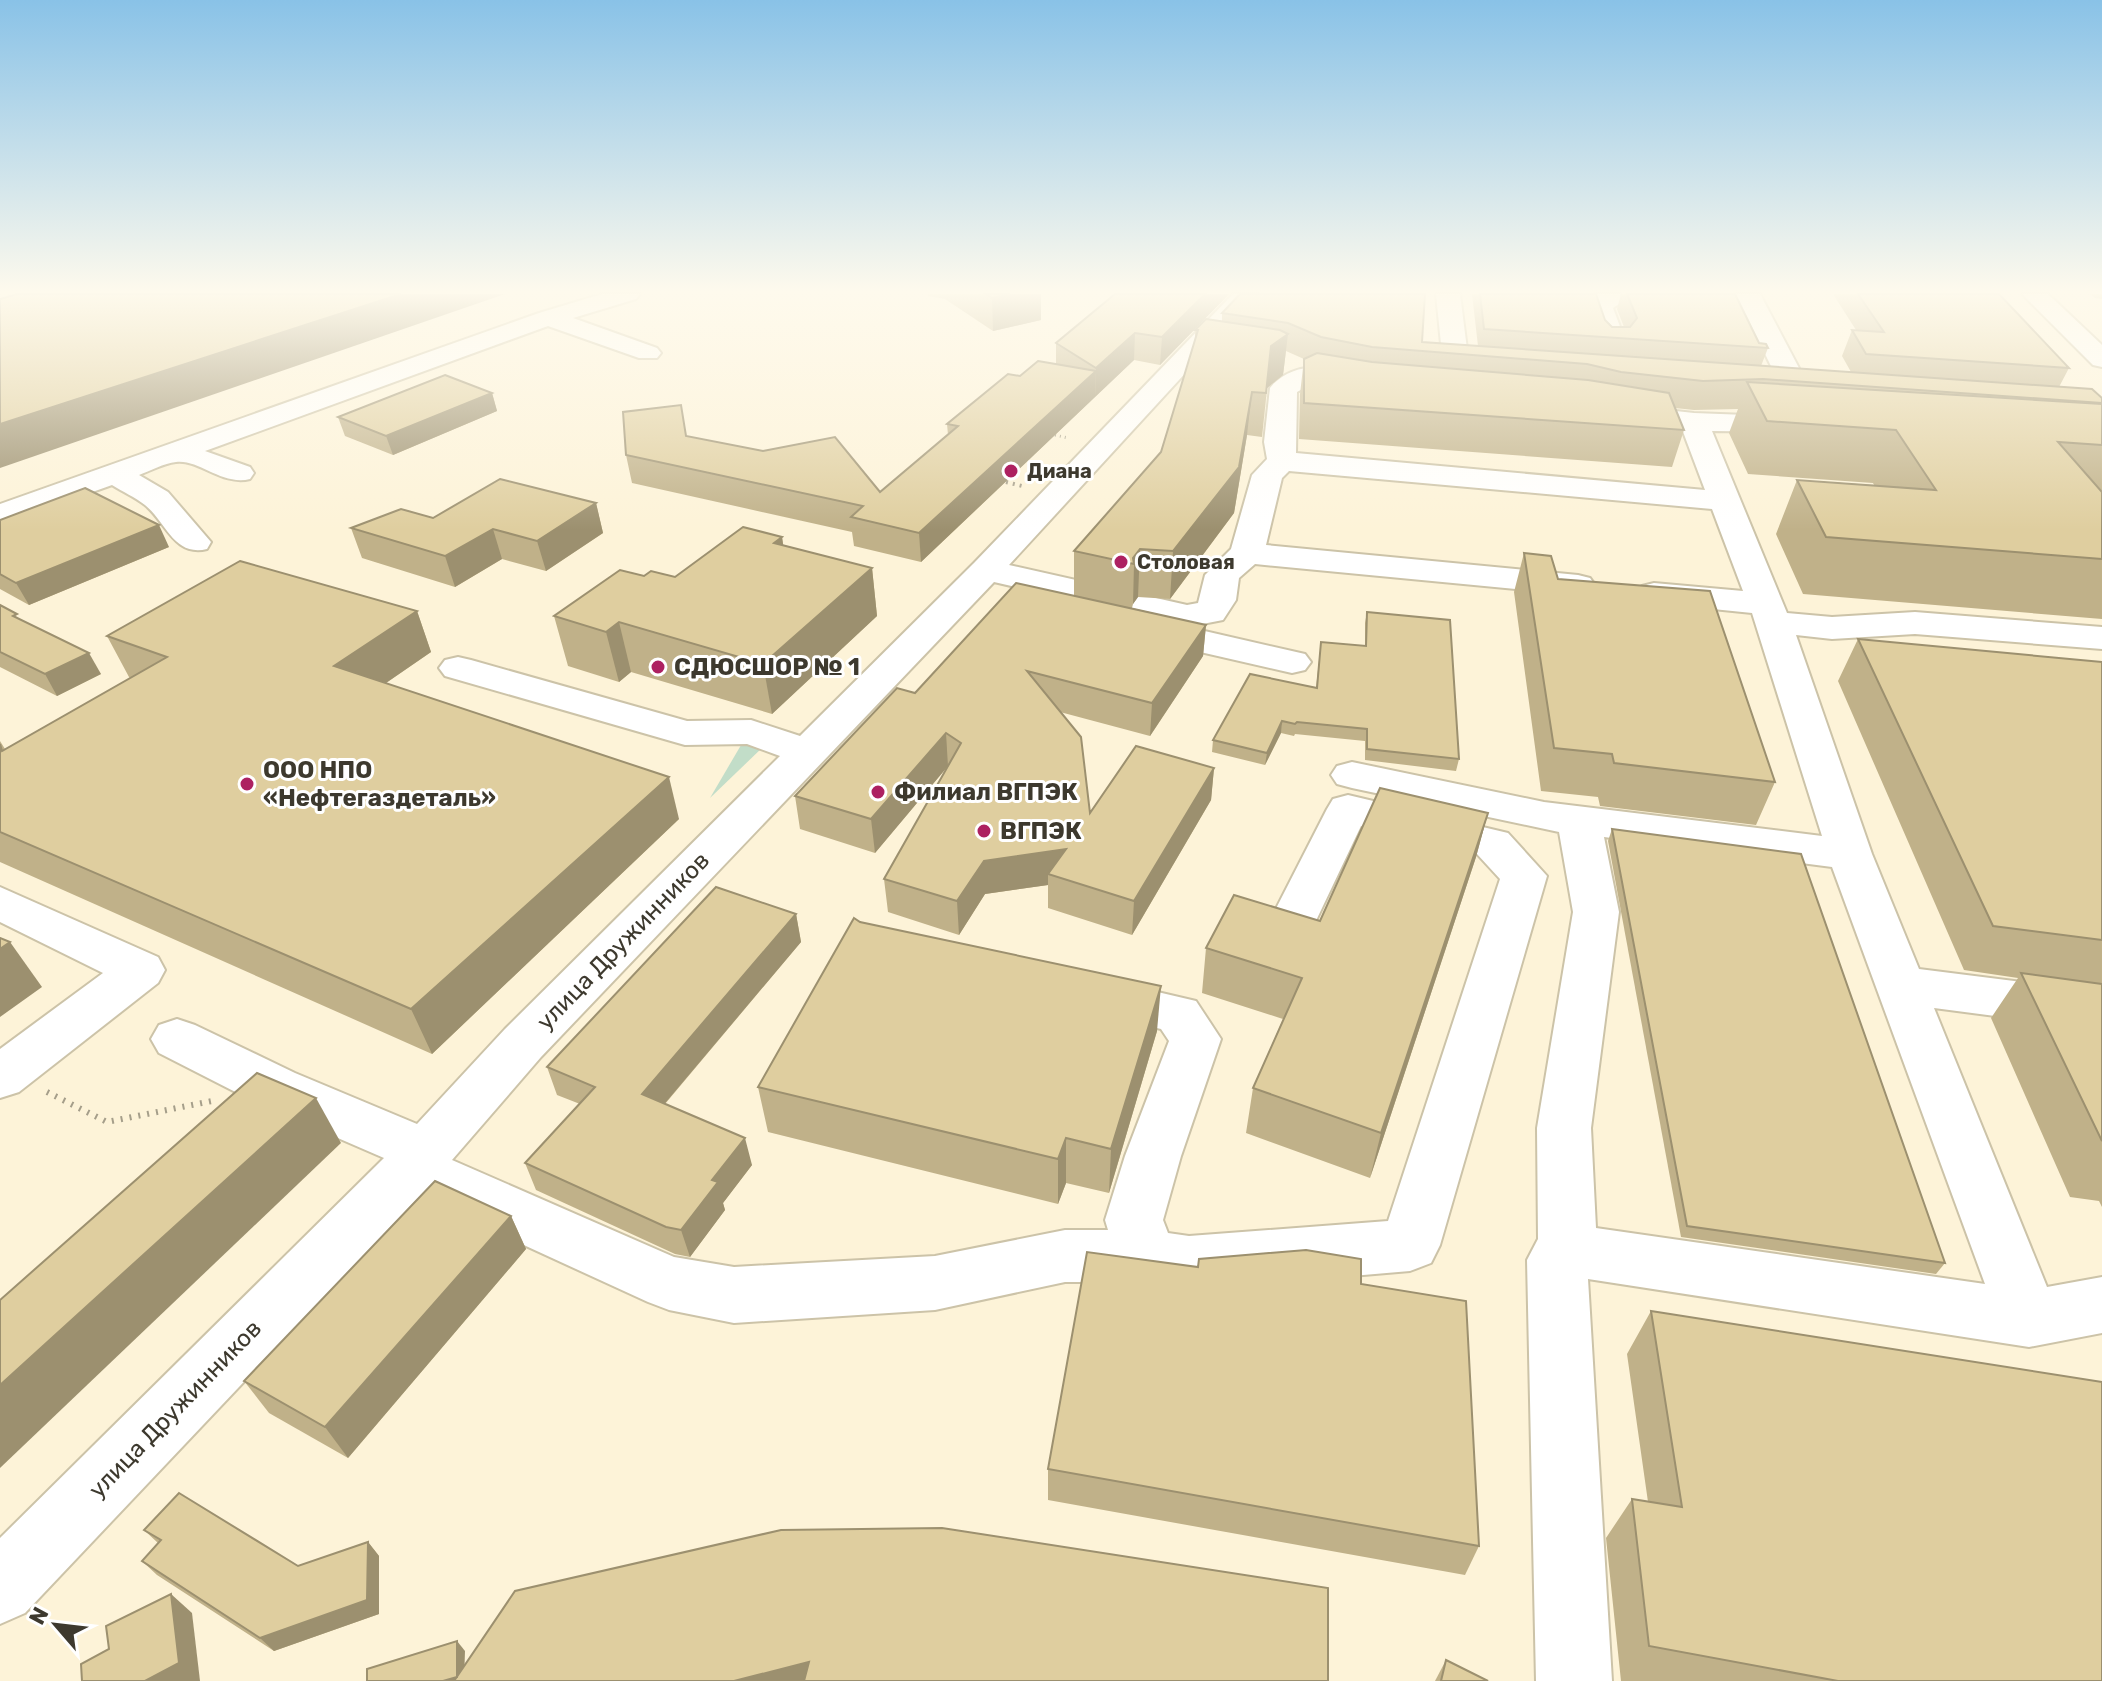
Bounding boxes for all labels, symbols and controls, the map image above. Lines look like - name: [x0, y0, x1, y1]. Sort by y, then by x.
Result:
- place label: Диана: [1027, 459, 1092, 483]
- marker: Диана: [1002, 462, 1020, 480]
- place label: Столовая: [1137, 550, 1235, 574]
- marker: Столовая: [1112, 553, 1130, 571]
- place label: СДЮСШОР № 1: [674, 653, 860, 681]
- marker: СДЮСШОР № 1: [649, 658, 667, 676]
- place label: ООО НПО «Нефтегаздеталь»: [263, 756, 496, 812]
- marker: ООО НПО «Нефтегаздеталь»: [238, 775, 256, 793]
- place label: Филиал ВГПЭК: [894, 778, 1078, 806]
- marker: Филиал ВГПЭК: [869, 783, 887, 801]
- place label: ВГПЭК: [1000, 817, 1082, 845]
- marker: ВГПЭК: [975, 822, 993, 840]
- street label: улица Дружинников: [531, 846, 715, 1036]
- street label: улица Дружинников: [83, 1314, 267, 1504]
- north arrow: [16, 1585, 96, 1665]
- text: N: [23, 1603, 54, 1629]

